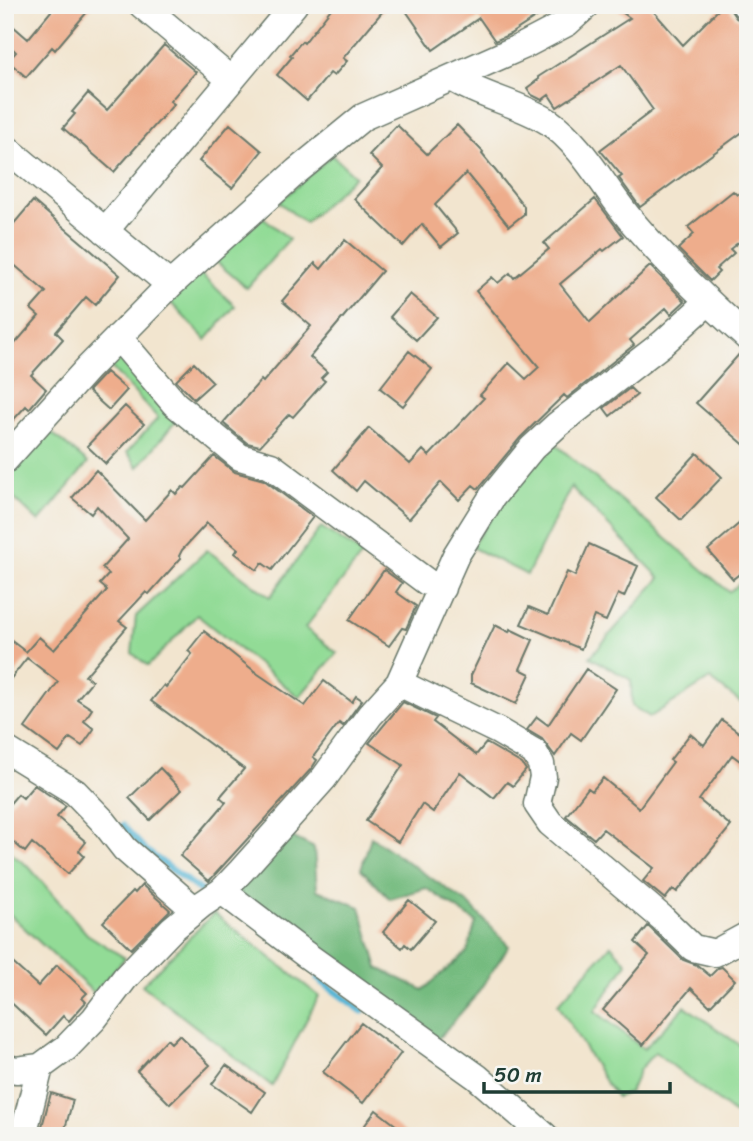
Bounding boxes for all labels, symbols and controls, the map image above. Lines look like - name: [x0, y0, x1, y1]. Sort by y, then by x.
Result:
- scale bar: [484, 1050, 669, 1094]
- text: 50 m: [494, 1056, 542, 1094]

